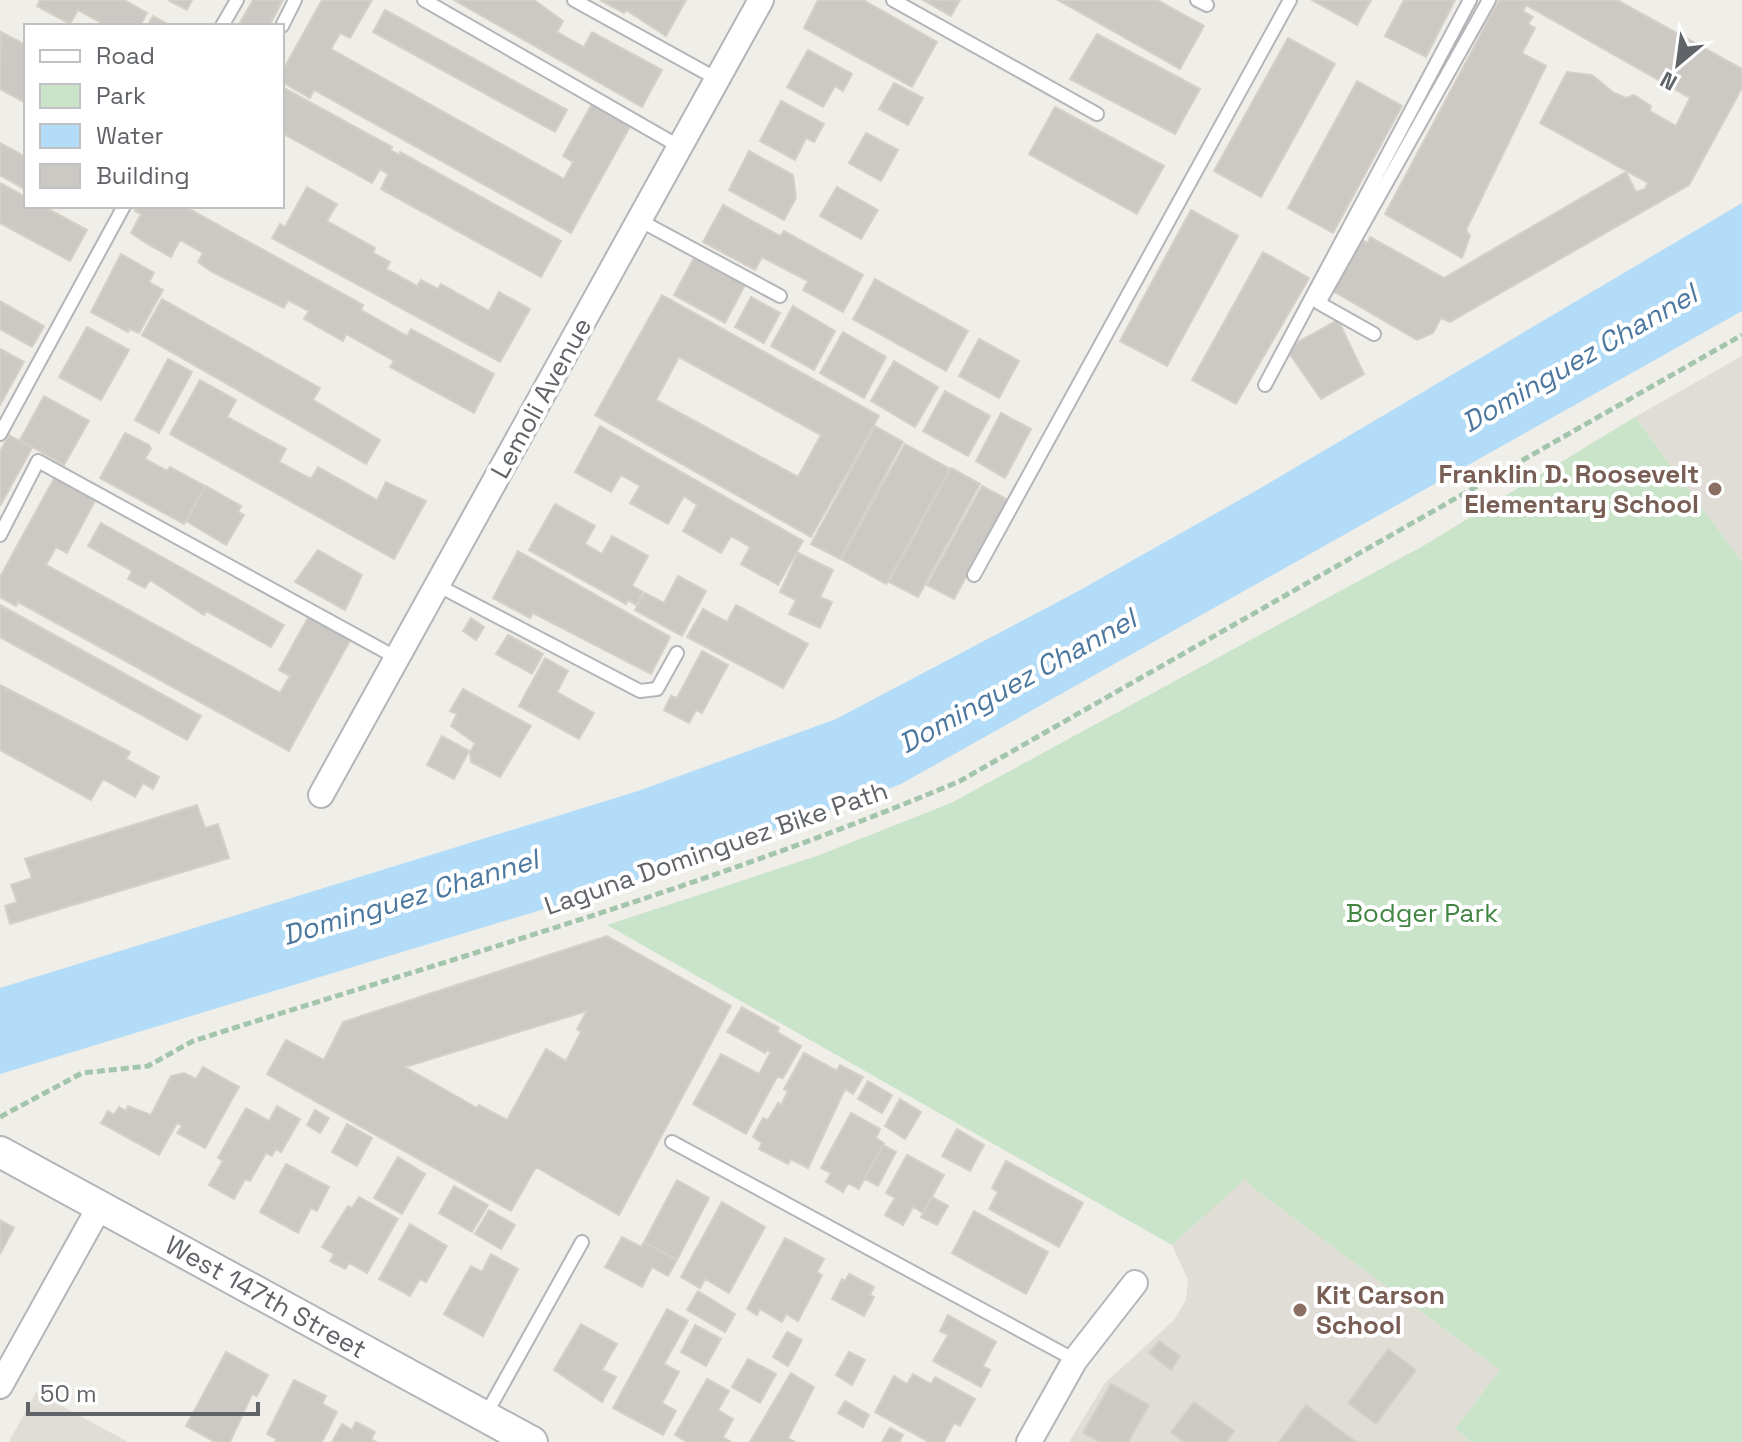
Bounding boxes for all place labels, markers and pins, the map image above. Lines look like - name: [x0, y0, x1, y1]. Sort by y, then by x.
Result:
- place label: Franklin D. Roosevelt Elementary School: [1438, 457, 1699, 521]
- marker: Franklin D. Roosevelt Elementary School: [1706, 480, 1724, 498]
- place label: Kit Carson School: [1316, 1278, 1445, 1342]
- marker: Kit Carson School: [1291, 1301, 1309, 1319]

